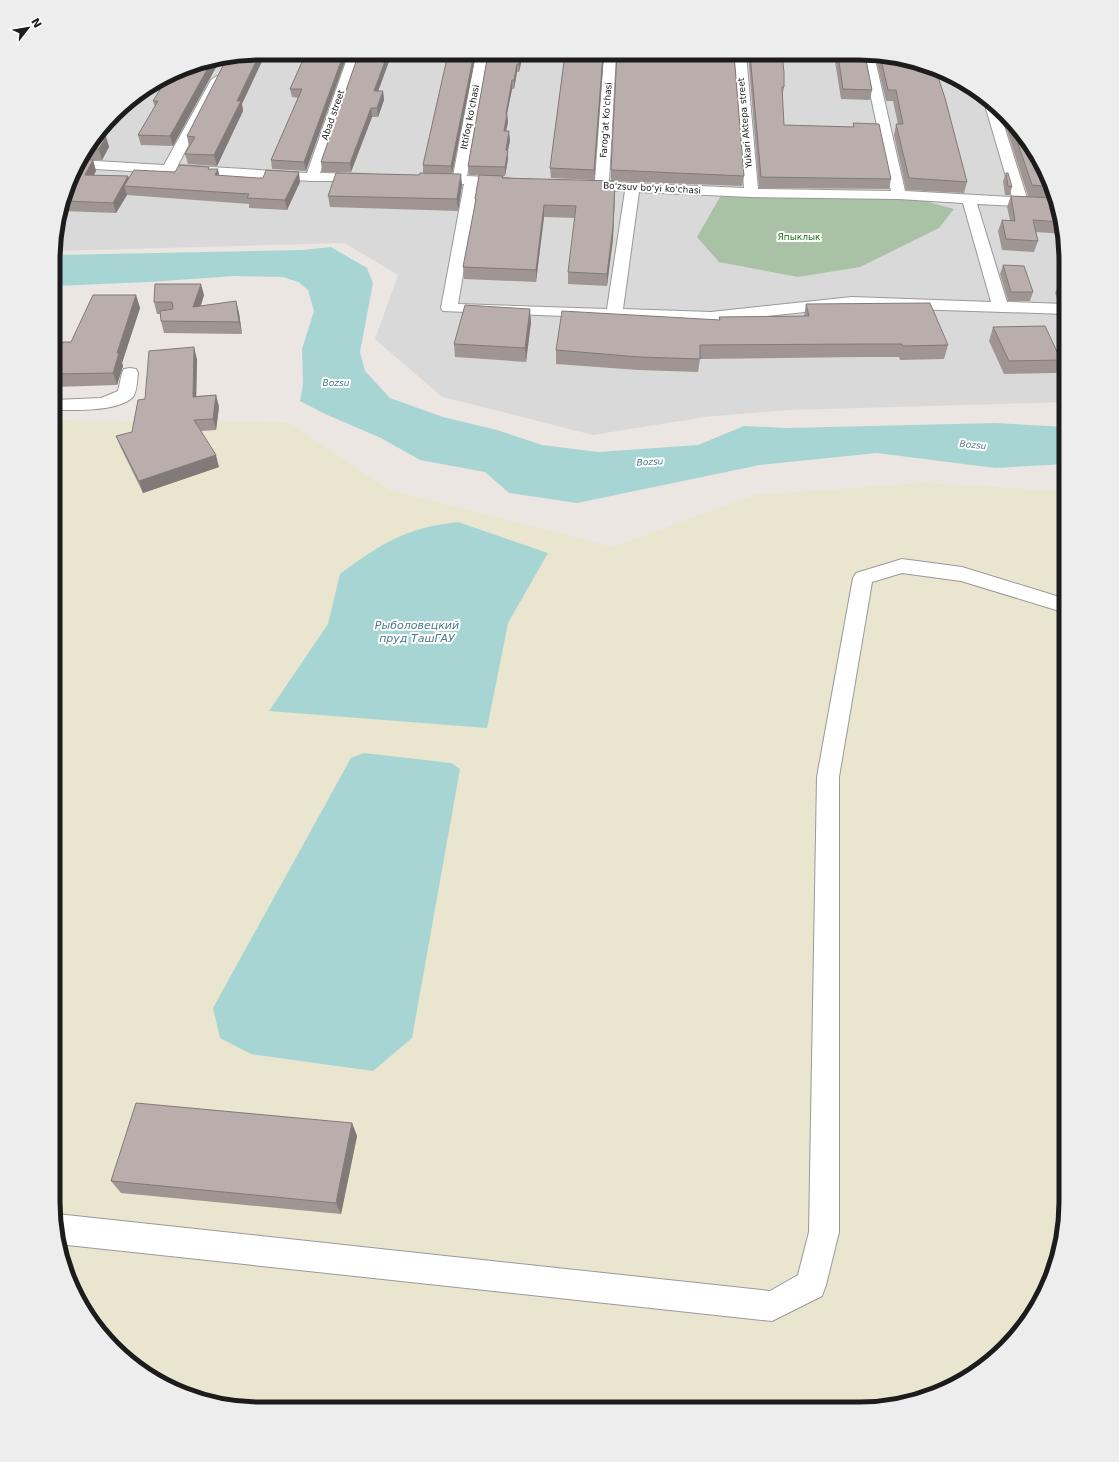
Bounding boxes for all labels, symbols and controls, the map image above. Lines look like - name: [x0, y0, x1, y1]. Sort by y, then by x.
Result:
- north arrow: [8, 8, 48, 48]
- text: N: [28, 16, 44, 30]
- street label: Yukari Aktepa street: [736, 77, 754, 170]
- street label: Farog'at Ko'chasi: [598, 82, 614, 158]
- street label: Ittifoq ko'chasi: [459, 84, 481, 150]
- street label: Abad street: [320, 88, 346, 141]
- street label: Bo'zsuv bo'yi ko'chasi: [603, 180, 701, 196]
- park label: Япыклык: [778, 232, 821, 242]
- water label: Bozsu: [323, 378, 350, 388]
- water label: Bozsu: [959, 439, 987, 451]
- water label: Bozsu: [636, 456, 664, 468]
- water label: Рыболовецкий пруд ТашГАУ: [375, 619, 459, 645]

